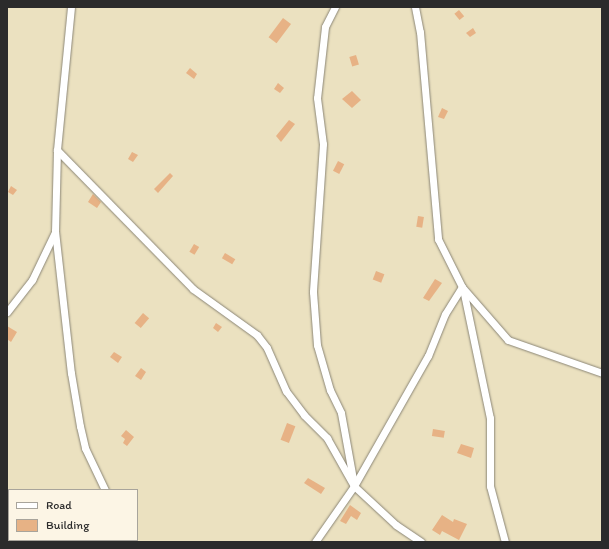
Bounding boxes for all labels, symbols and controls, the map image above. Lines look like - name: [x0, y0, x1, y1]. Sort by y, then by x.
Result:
- legend: [8, 489, 138, 541]
- text: Road: [46, 498, 72, 512]
- text: Building: [46, 518, 89, 532]

